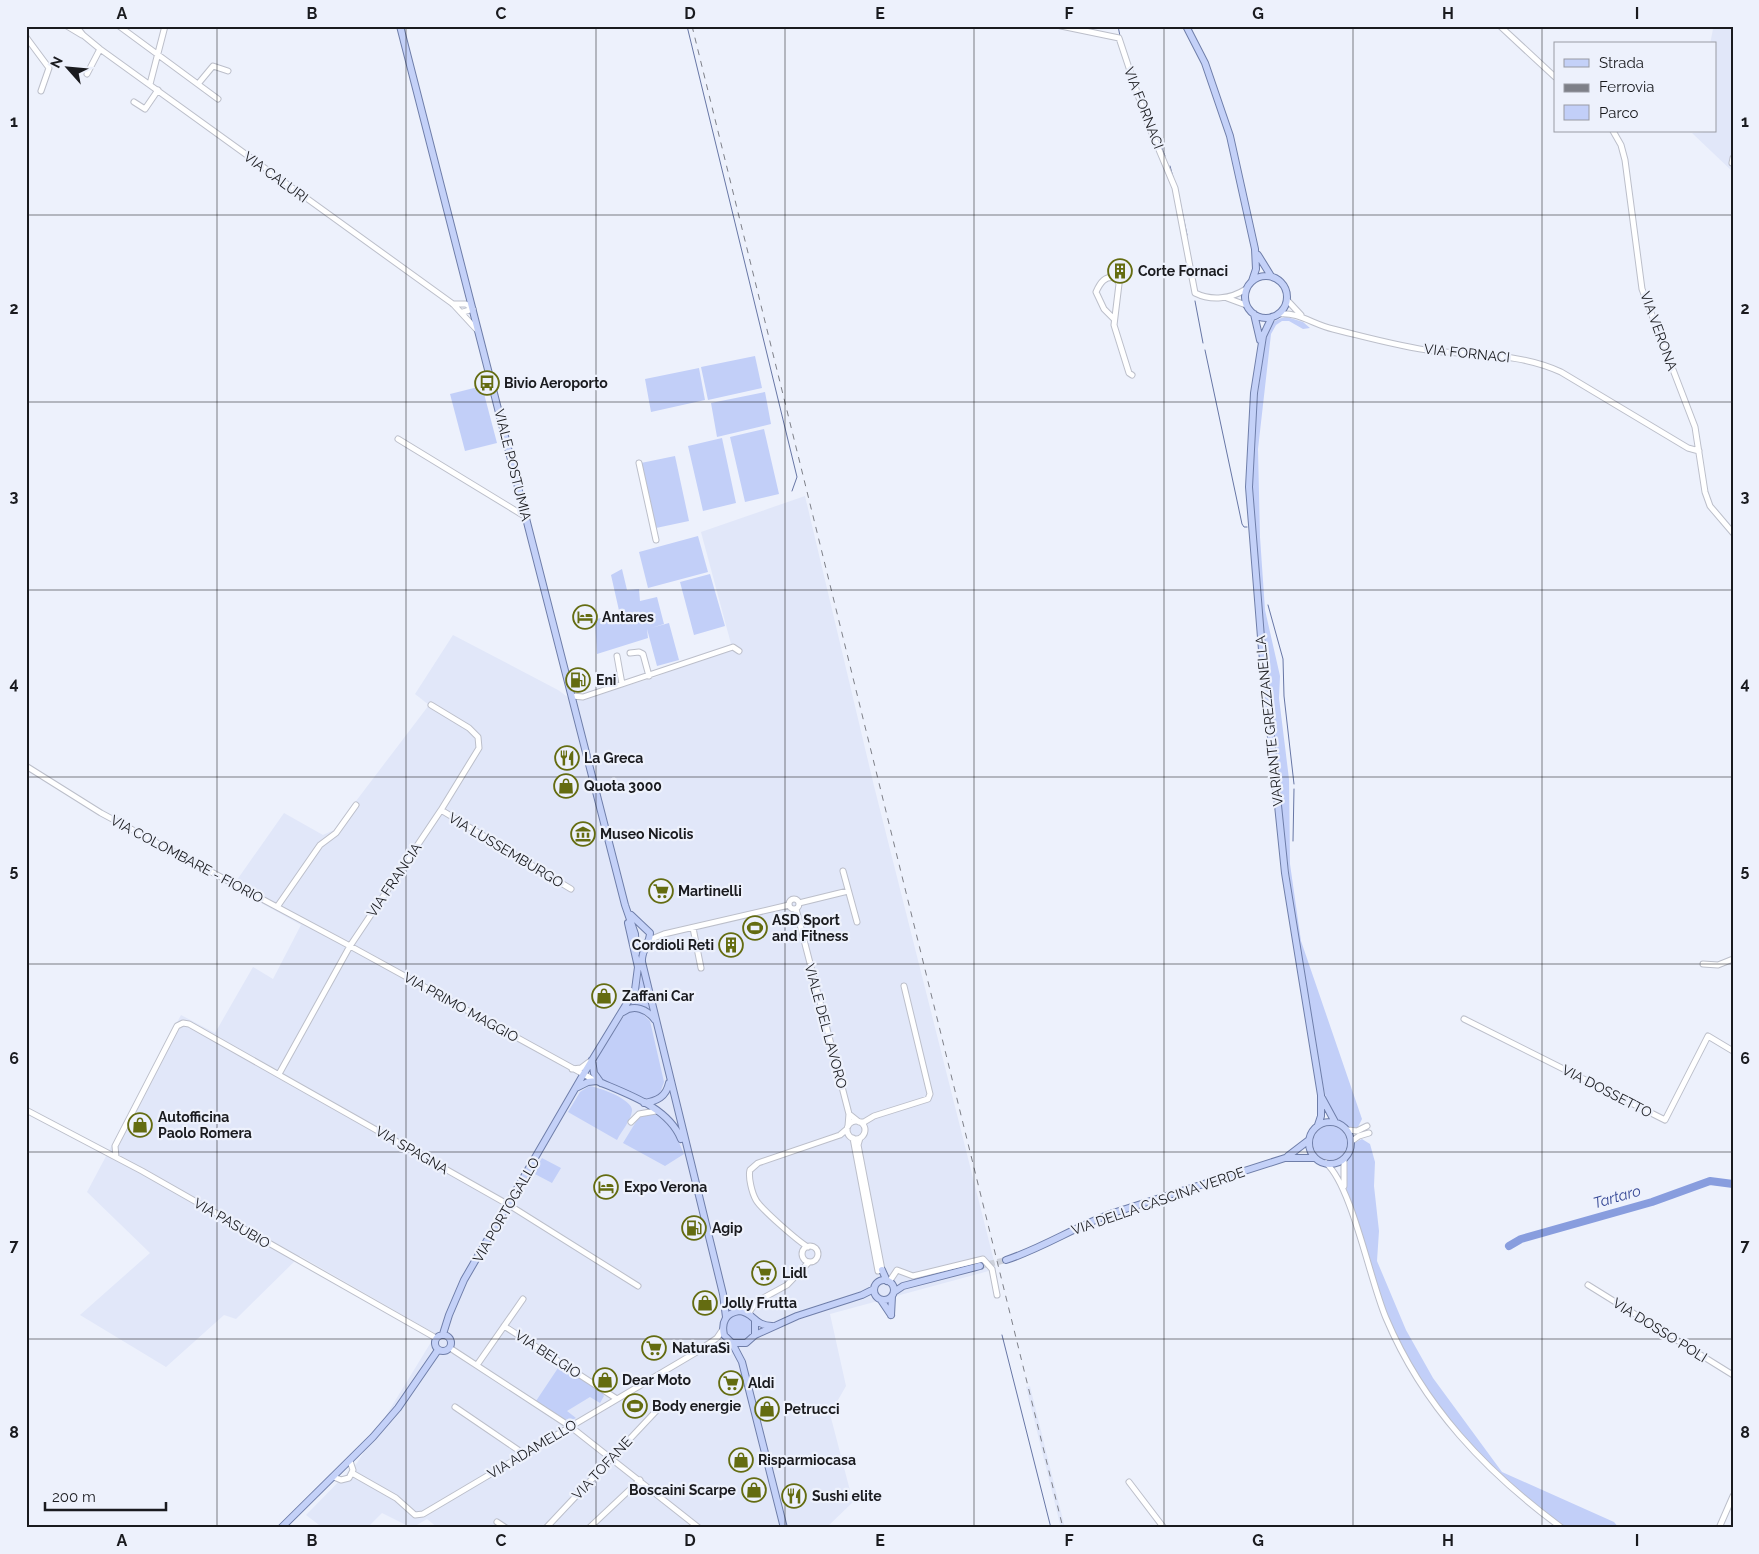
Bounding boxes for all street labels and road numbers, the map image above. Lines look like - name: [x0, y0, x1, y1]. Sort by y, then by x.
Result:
- street label: VIA FORNACI: [1121, 65, 1167, 151]
- street label: VIA CALURI: [241, 148, 311, 206]
- street label: VIA VERONA: [1637, 289, 1681, 373]
- street label: VIA FORNACI: [1423, 341, 1511, 365]
- street label: VIALE POSTUMIA: [491, 407, 535, 523]
- street label: VARIANTE GREZZANELLA: [1252, 634, 1286, 807]
- street label: VIA LUSSEMBURGO: [446, 809, 566, 891]
- street label: VIA COLOMBARE - FIORIO: [108, 812, 266, 906]
- street label: VIA FRANCIA: [363, 840, 425, 920]
- street label: VIALE DEL LAVORO: [802, 962, 850, 1090]
- street label: VIA PRIMO MAGGIO: [401, 969, 521, 1045]
- street label: VIA DOSSETTO: [1559, 1061, 1655, 1121]
- street label: VIA SPAGNA: [373, 1123, 452, 1178]
- street label: VIA PORTOGALLO: [469, 1155, 543, 1265]
- street label: VIA DELLA CASCINA VERDE: [1069, 1164, 1247, 1238]
- street label: VIA PASUBIO: [191, 1195, 273, 1251]
- street label: VIA DOSSO POLI: [1610, 1295, 1710, 1365]
- street label: VIA BELGIO: [512, 1327, 584, 1381]
- street label: VIA ADAMELLO: [485, 1416, 579, 1482]
- street label: VIA TOFANE: [569, 1433, 635, 1503]

